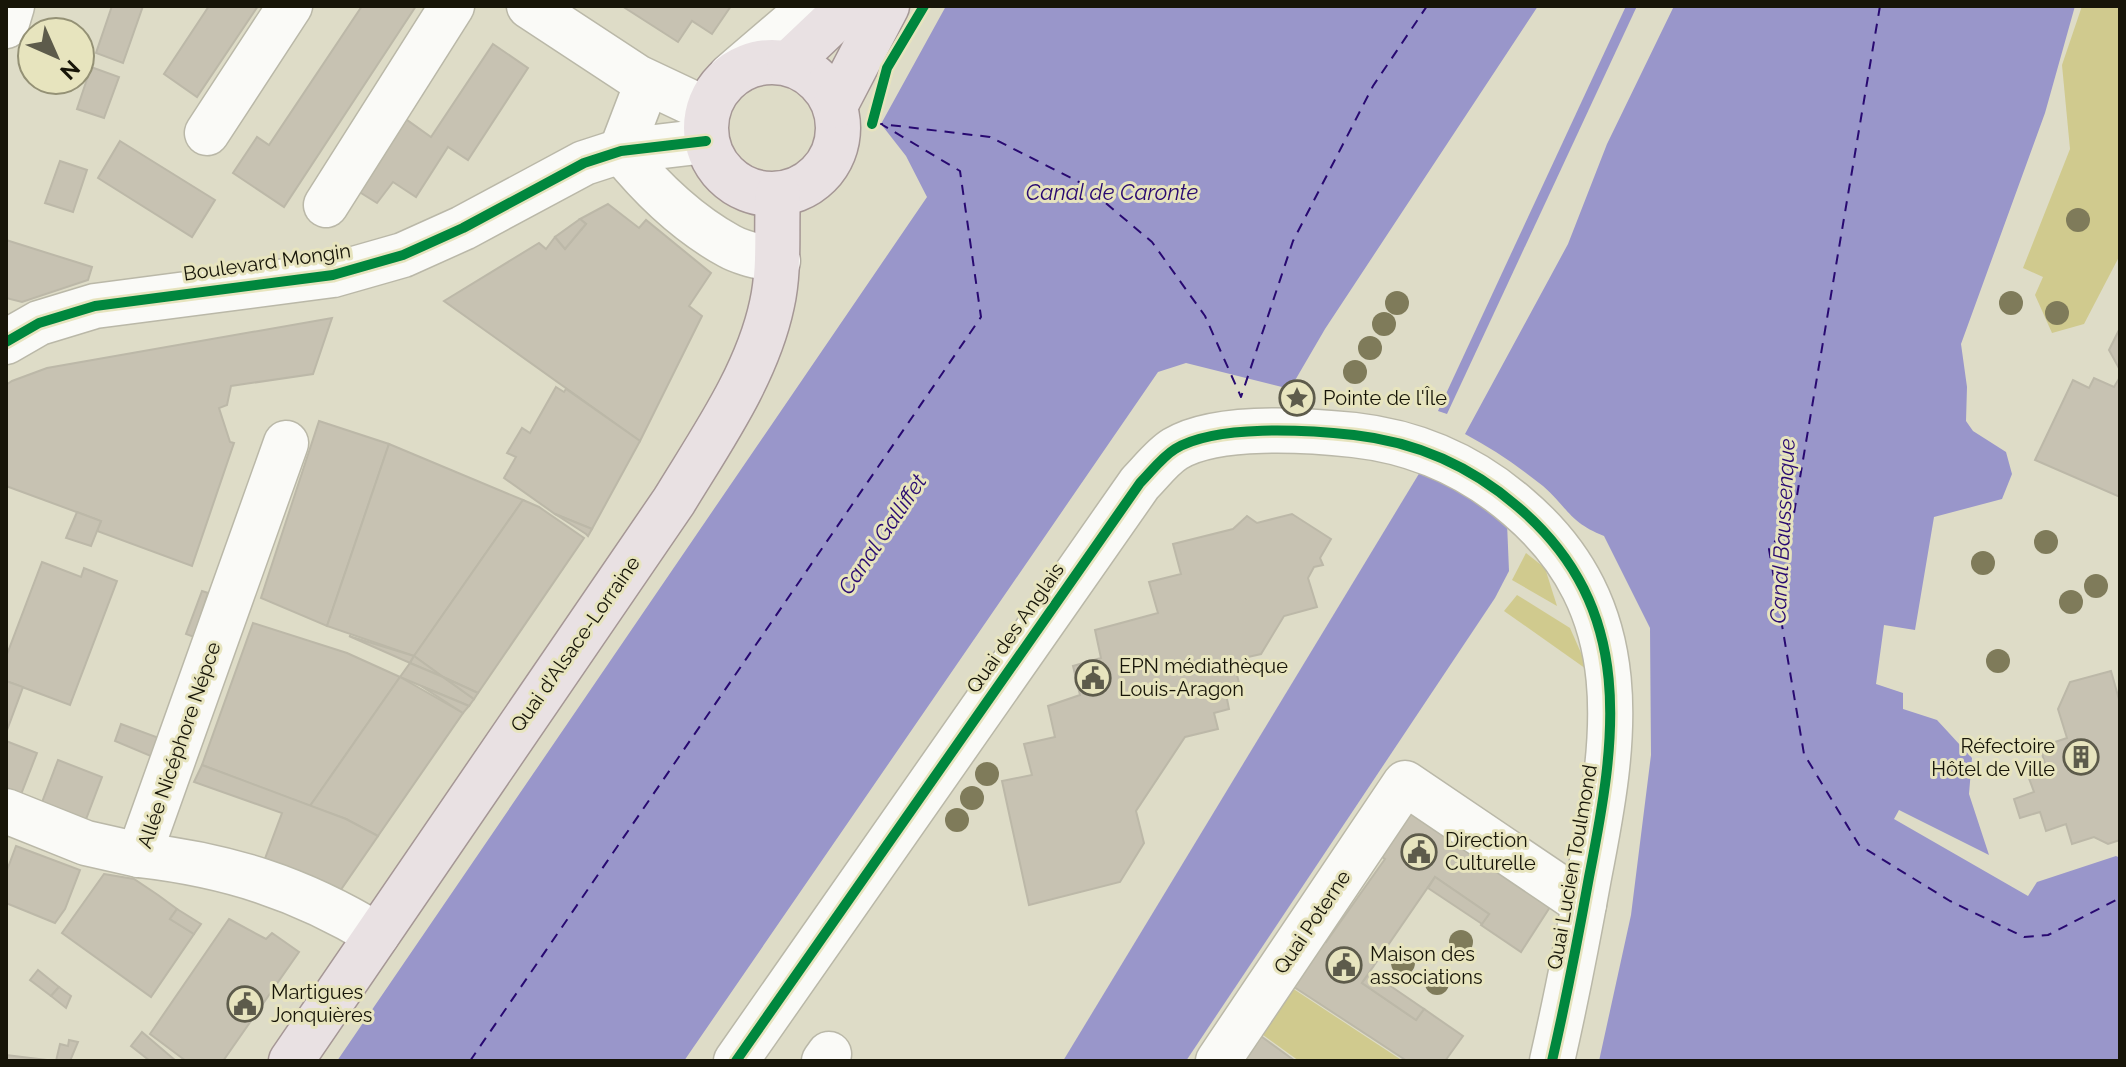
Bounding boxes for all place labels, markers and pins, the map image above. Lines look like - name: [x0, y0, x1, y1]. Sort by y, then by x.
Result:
- place icon: Pointe de l'Île: [1278, 379, 1316, 417]
- place label: Pointe de l'Île: [1323, 386, 1447, 410]
- place label: EPN médiathèque Louis-Aragon: [1119, 654, 1288, 701]
- public building icon: EPN médiathèque Louis-Aragon: [1074, 659, 1112, 697]
- place label: Réfectoire Hôtel de Ville: [1931, 734, 2055, 781]
- building icon: Réfectoire Hôtel de Ville: [2062, 738, 2100, 776]
- place label: Direction Culturelle: [1445, 828, 1536, 875]
- public building icon: Direction Culturelle: [1400, 833, 1438, 871]
- place label: Maison des associations: [1370, 942, 1483, 989]
- public building icon: Maison des associations: [1325, 946, 1363, 984]
- place label: Martigues Jonquières: [271, 980, 372, 1027]
- public building icon: Martigues Jonquières: [226, 985, 264, 1023]

